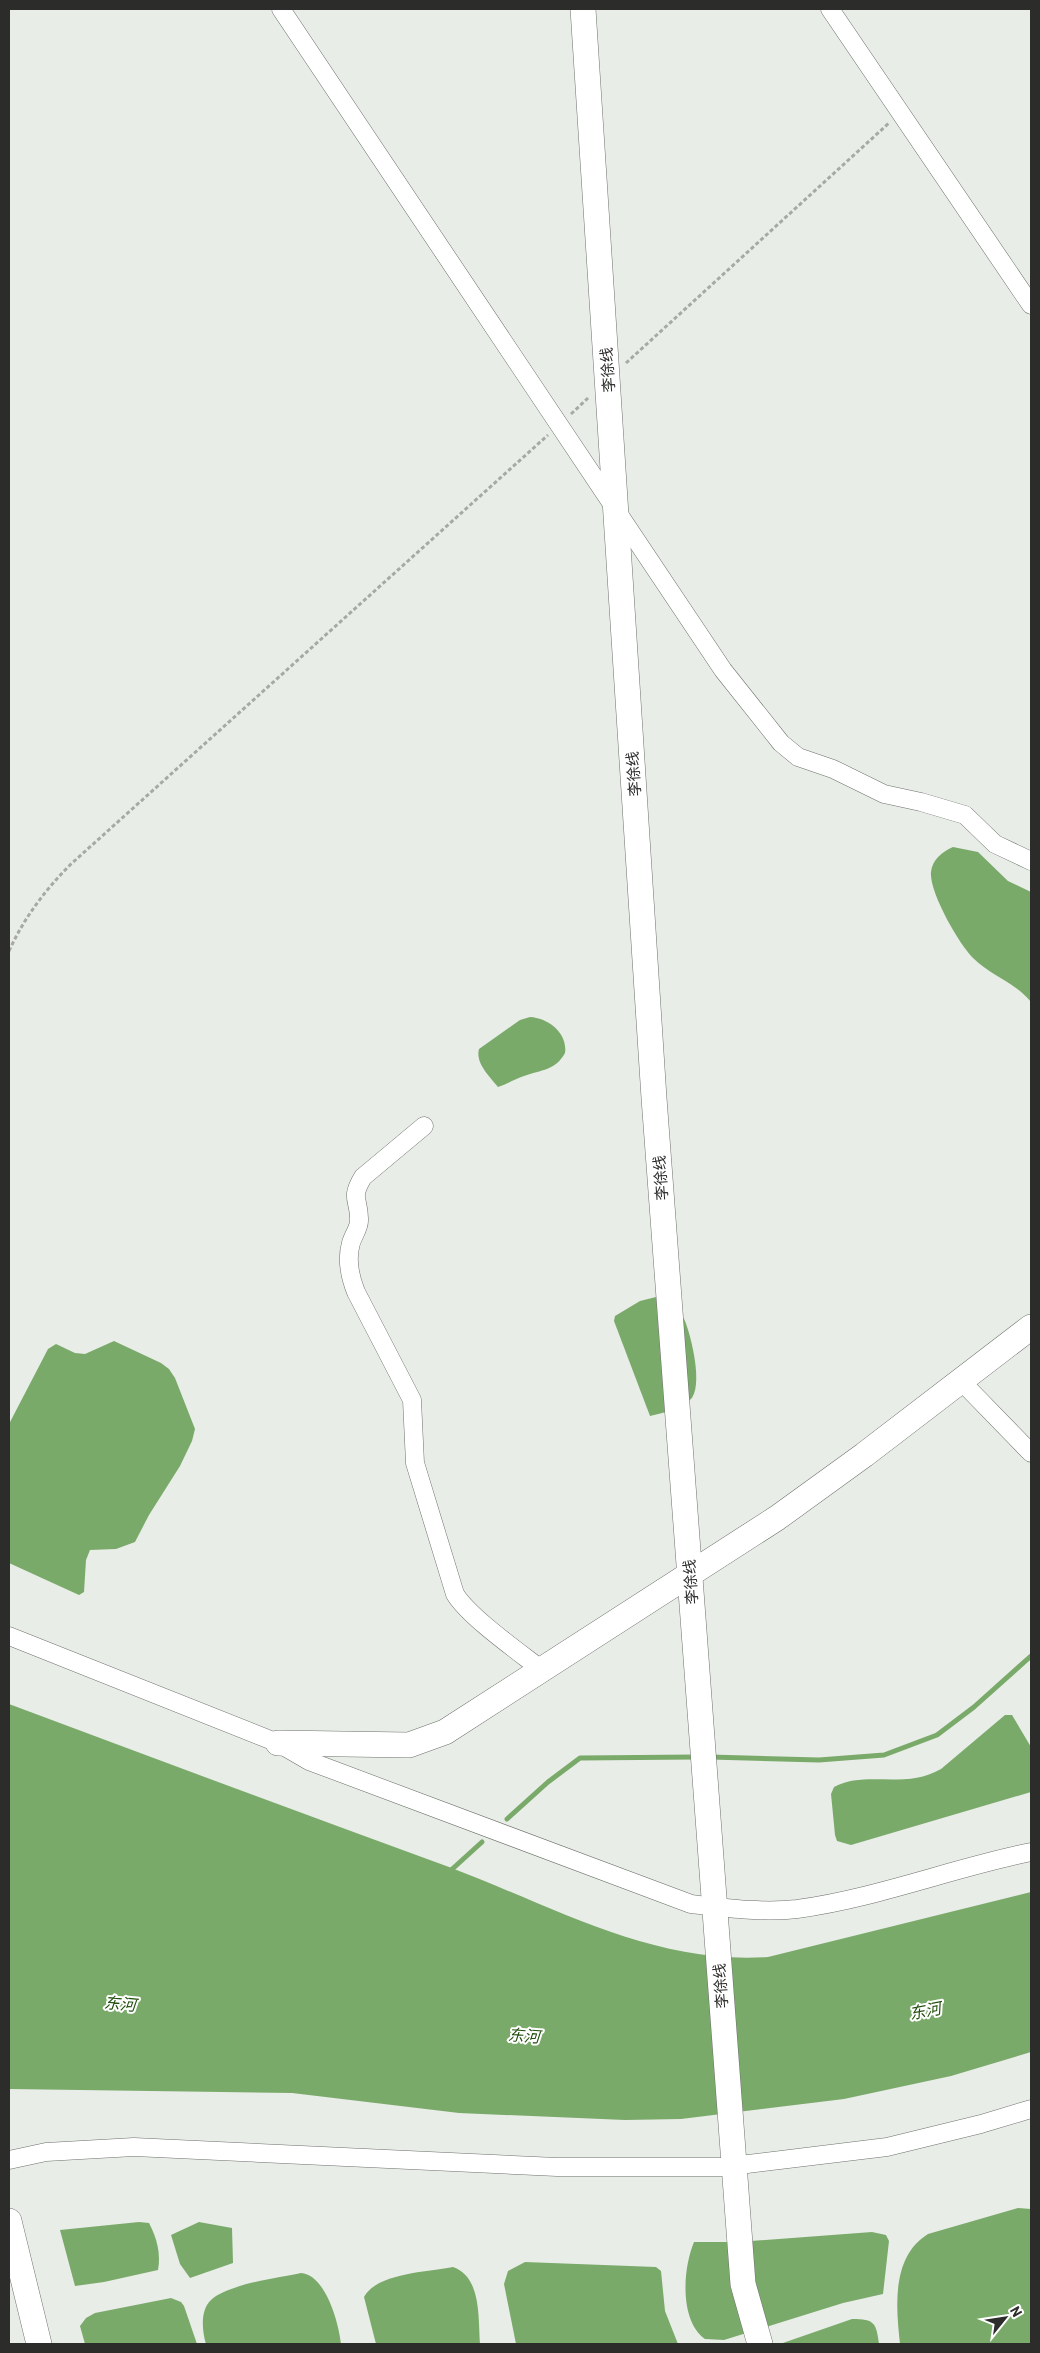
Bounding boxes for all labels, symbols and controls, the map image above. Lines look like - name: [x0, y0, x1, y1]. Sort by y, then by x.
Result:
- street label: 李徐线: [596, 347, 618, 393]
- street label: 李徐线: [622, 751, 644, 797]
- street label: 李徐线: [649, 1155, 671, 1201]
- street label: 李徐线: [679, 1559, 701, 1605]
- street label: 李徐线: [709, 1963, 731, 2009]
- water label: 东河: [103, 1992, 140, 2014]
- water label: 东河: [907, 1997, 945, 2022]
- water label: 东河: [507, 2024, 544, 2046]
- north arrow: [980, 2293, 1030, 2343]
- text: N: [1007, 2303, 1026, 2320]

